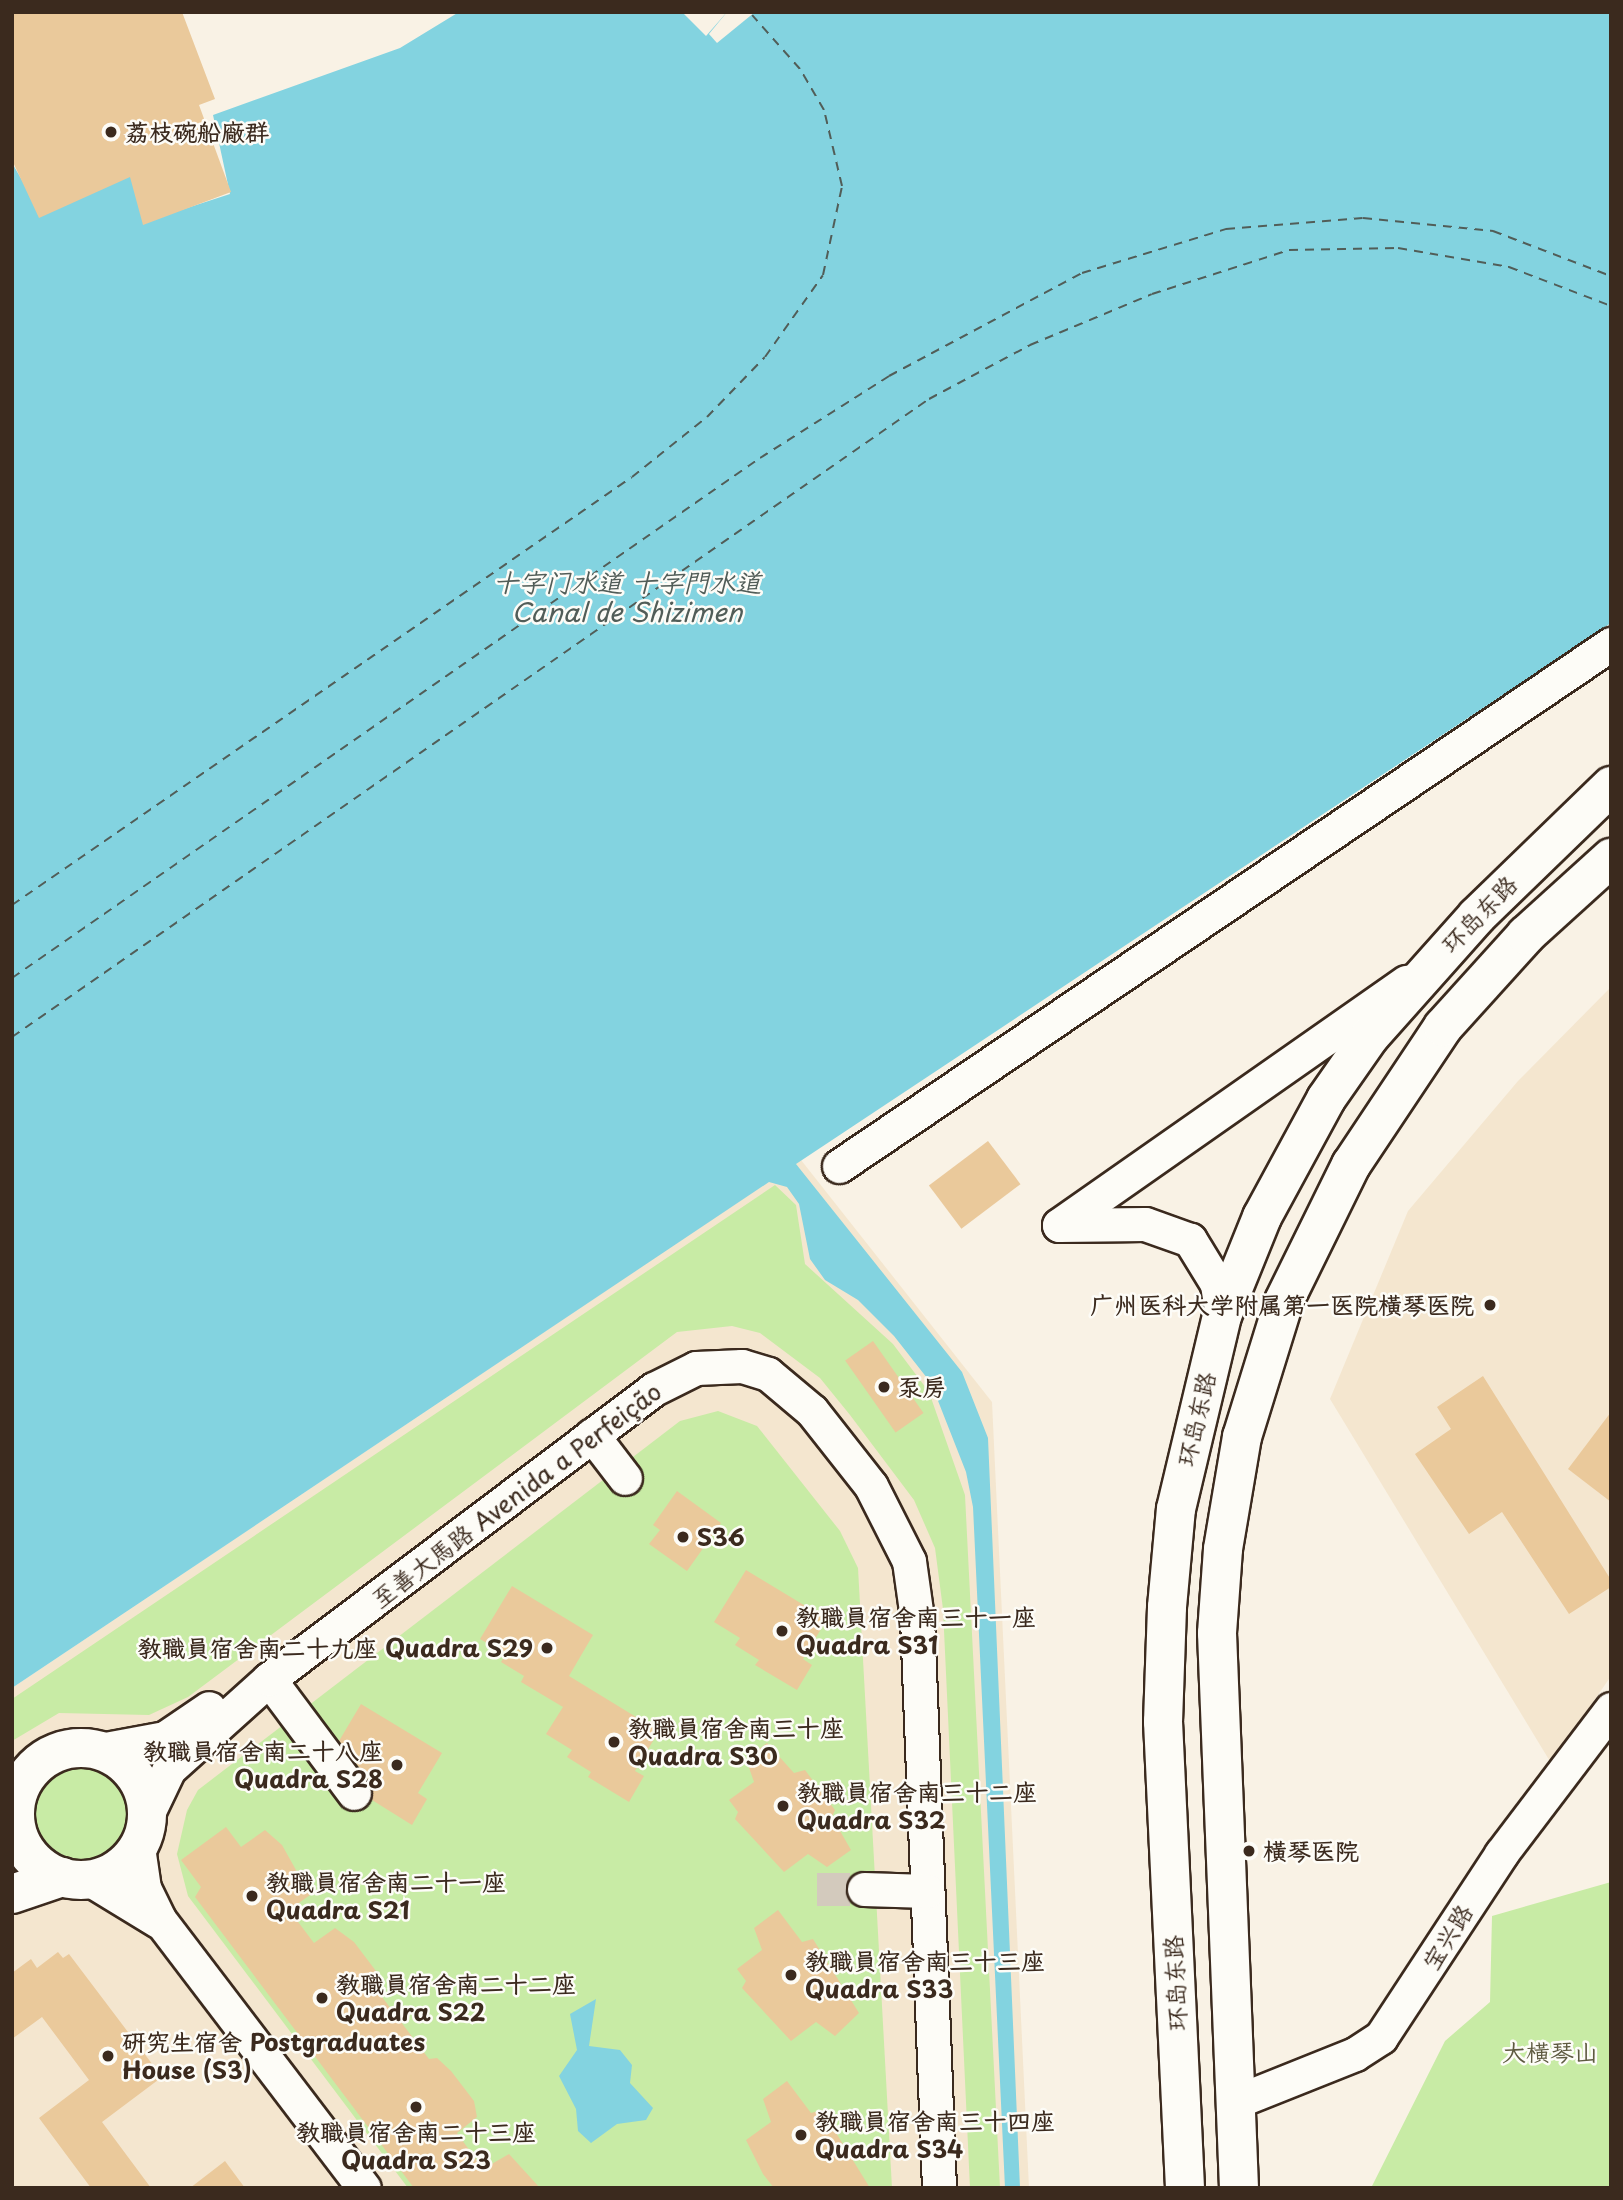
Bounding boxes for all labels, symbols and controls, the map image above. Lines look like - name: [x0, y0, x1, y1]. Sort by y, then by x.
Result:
- place label: 荔枝碗船廠群: [125, 118, 269, 146]
- marker: 荔枝碗船廠群: [103, 124, 119, 140]
- water label: 十字门水道 十字門水道 Canal de Shizimen: [493, 566, 761, 628]
- street label: 环岛东路: [1435, 869, 1523, 959]
- place label: 广州医科大学附属第一医院横琴医院: [1090, 1291, 1474, 1319]
- marker: 广州医科大学附属第一医院横琴医院: [1480, 1295, 1500, 1315]
- street label: 环岛东路: [1171, 1369, 1221, 1469]
- place label: 泵房: [898, 1373, 946, 1401]
- street label: 至善大馬路 Avenida a Perfeição: [365, 1376, 667, 1614]
- marker: 泵房: [876, 1379, 892, 1395]
- place label: S36: [697, 1523, 745, 1551]
- marker: S36: [675, 1529, 691, 1545]
- place label: 教職員宿舍南三十一座 Quadra S31: [796, 1603, 1036, 1659]
- marker: 教職員宿舍南三十一座 Quadra S31: [774, 1623, 790, 1639]
- place label: 教職員宿舍南二十九座 Quadra S29: [137, 1634, 533, 1662]
- marker: 教職員宿舍南二十九座 Quadra S29: [539, 1640, 555, 1656]
- place label: 教職員宿舍南三十座 Quadra S30: [628, 1714, 844, 1770]
- marker: 教職員宿舍南三十座 Quadra S30: [606, 1734, 622, 1750]
- place label: 教職員宿舍南二十八座 Quadra S28: [143, 1737, 383, 1793]
- marker: 教職員宿舍南二十八座 Quadra S28: [389, 1757, 405, 1773]
- place label: 教職員宿舍南三十二座 Quadra S32: [797, 1778, 1037, 1834]
- marker: 教職員宿舍南三十二座 Quadra S32: [775, 1798, 791, 1814]
- place label: 横琴医院: [1263, 1837, 1359, 1865]
- marker: 横琴医院: [1241, 1843, 1257, 1859]
- place label: 教職員宿舍南二十一座 Quadra S21: [266, 1868, 506, 1924]
- marker: 教職員宿舍南二十一座 Quadra S21: [244, 1888, 260, 1904]
- street label: 宝兴路: [1416, 1899, 1478, 1975]
- street label: 环岛东路: [1158, 1934, 1192, 2032]
- place label: 教職員宿舍南三十三座 Quadra S33: [805, 1947, 1045, 2003]
- marker: 教職員宿舍南三十三座 Quadra S33: [783, 1967, 799, 1983]
- place label: 教職員宿舍南二十二座 Quadra S22: [336, 1970, 576, 2026]
- marker: 教職員宿舍南二十二座 Quadra S22: [314, 1990, 330, 2006]
- place label: 研究生宿舍 Postgraduates House (S3): [122, 2028, 425, 2084]
- park label: 大橫琴山: [1502, 2038, 1598, 2066]
- marker: 研究生宿舍 Postgraduates House (S3): [100, 2048, 116, 2064]
- marker: 教職員宿舍南二十三座 Quadra S23: [408, 2099, 424, 2115]
- place label: 教職員宿舍南三十四座 Quadra S34: [815, 2107, 1055, 2163]
- place label: 教職員宿舍南二十三座 Quadra S23: [296, 2118, 536, 2174]
- marker: 教職員宿舍南三十四座 Quadra S34: [793, 2127, 809, 2143]

